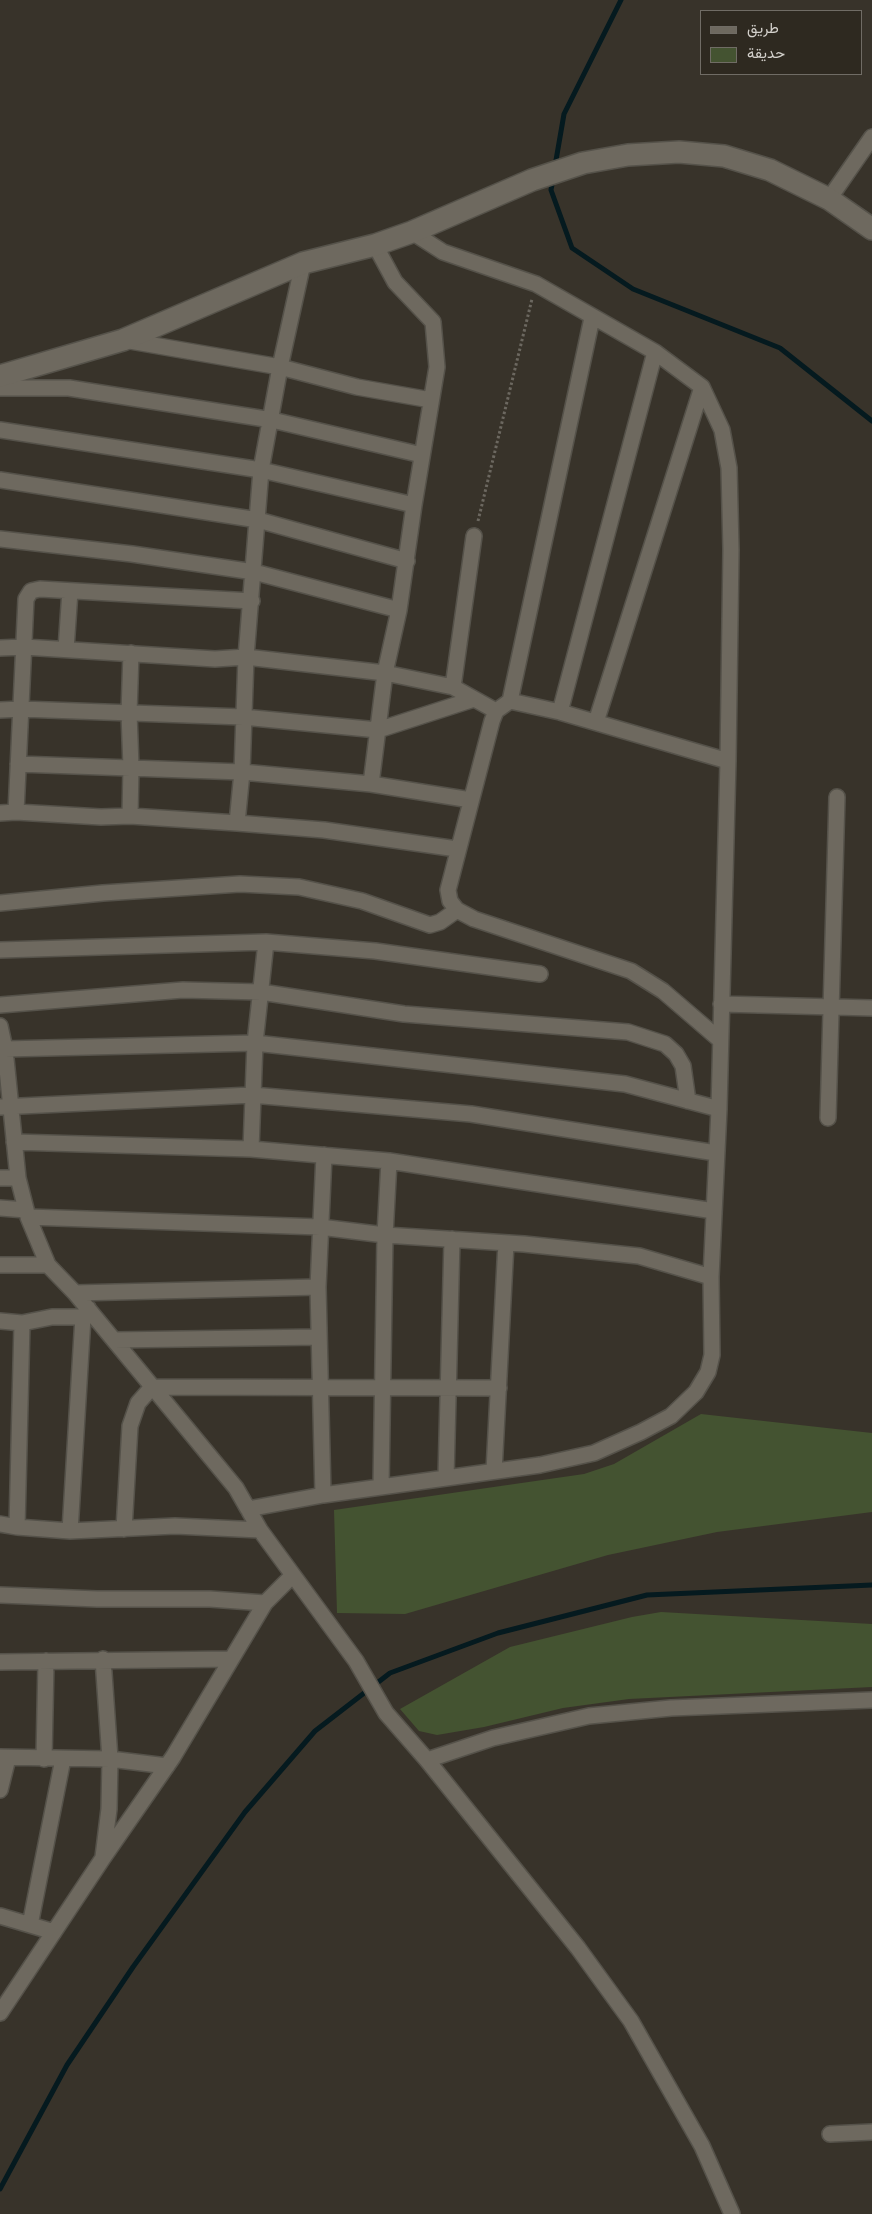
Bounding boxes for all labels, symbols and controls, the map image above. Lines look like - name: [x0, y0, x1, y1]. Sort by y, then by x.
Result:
- legend: [700, 10, 862, 75]
- text: طريق: [747, 19, 779, 36]
- text: حديقة: [747, 44, 785, 61]

